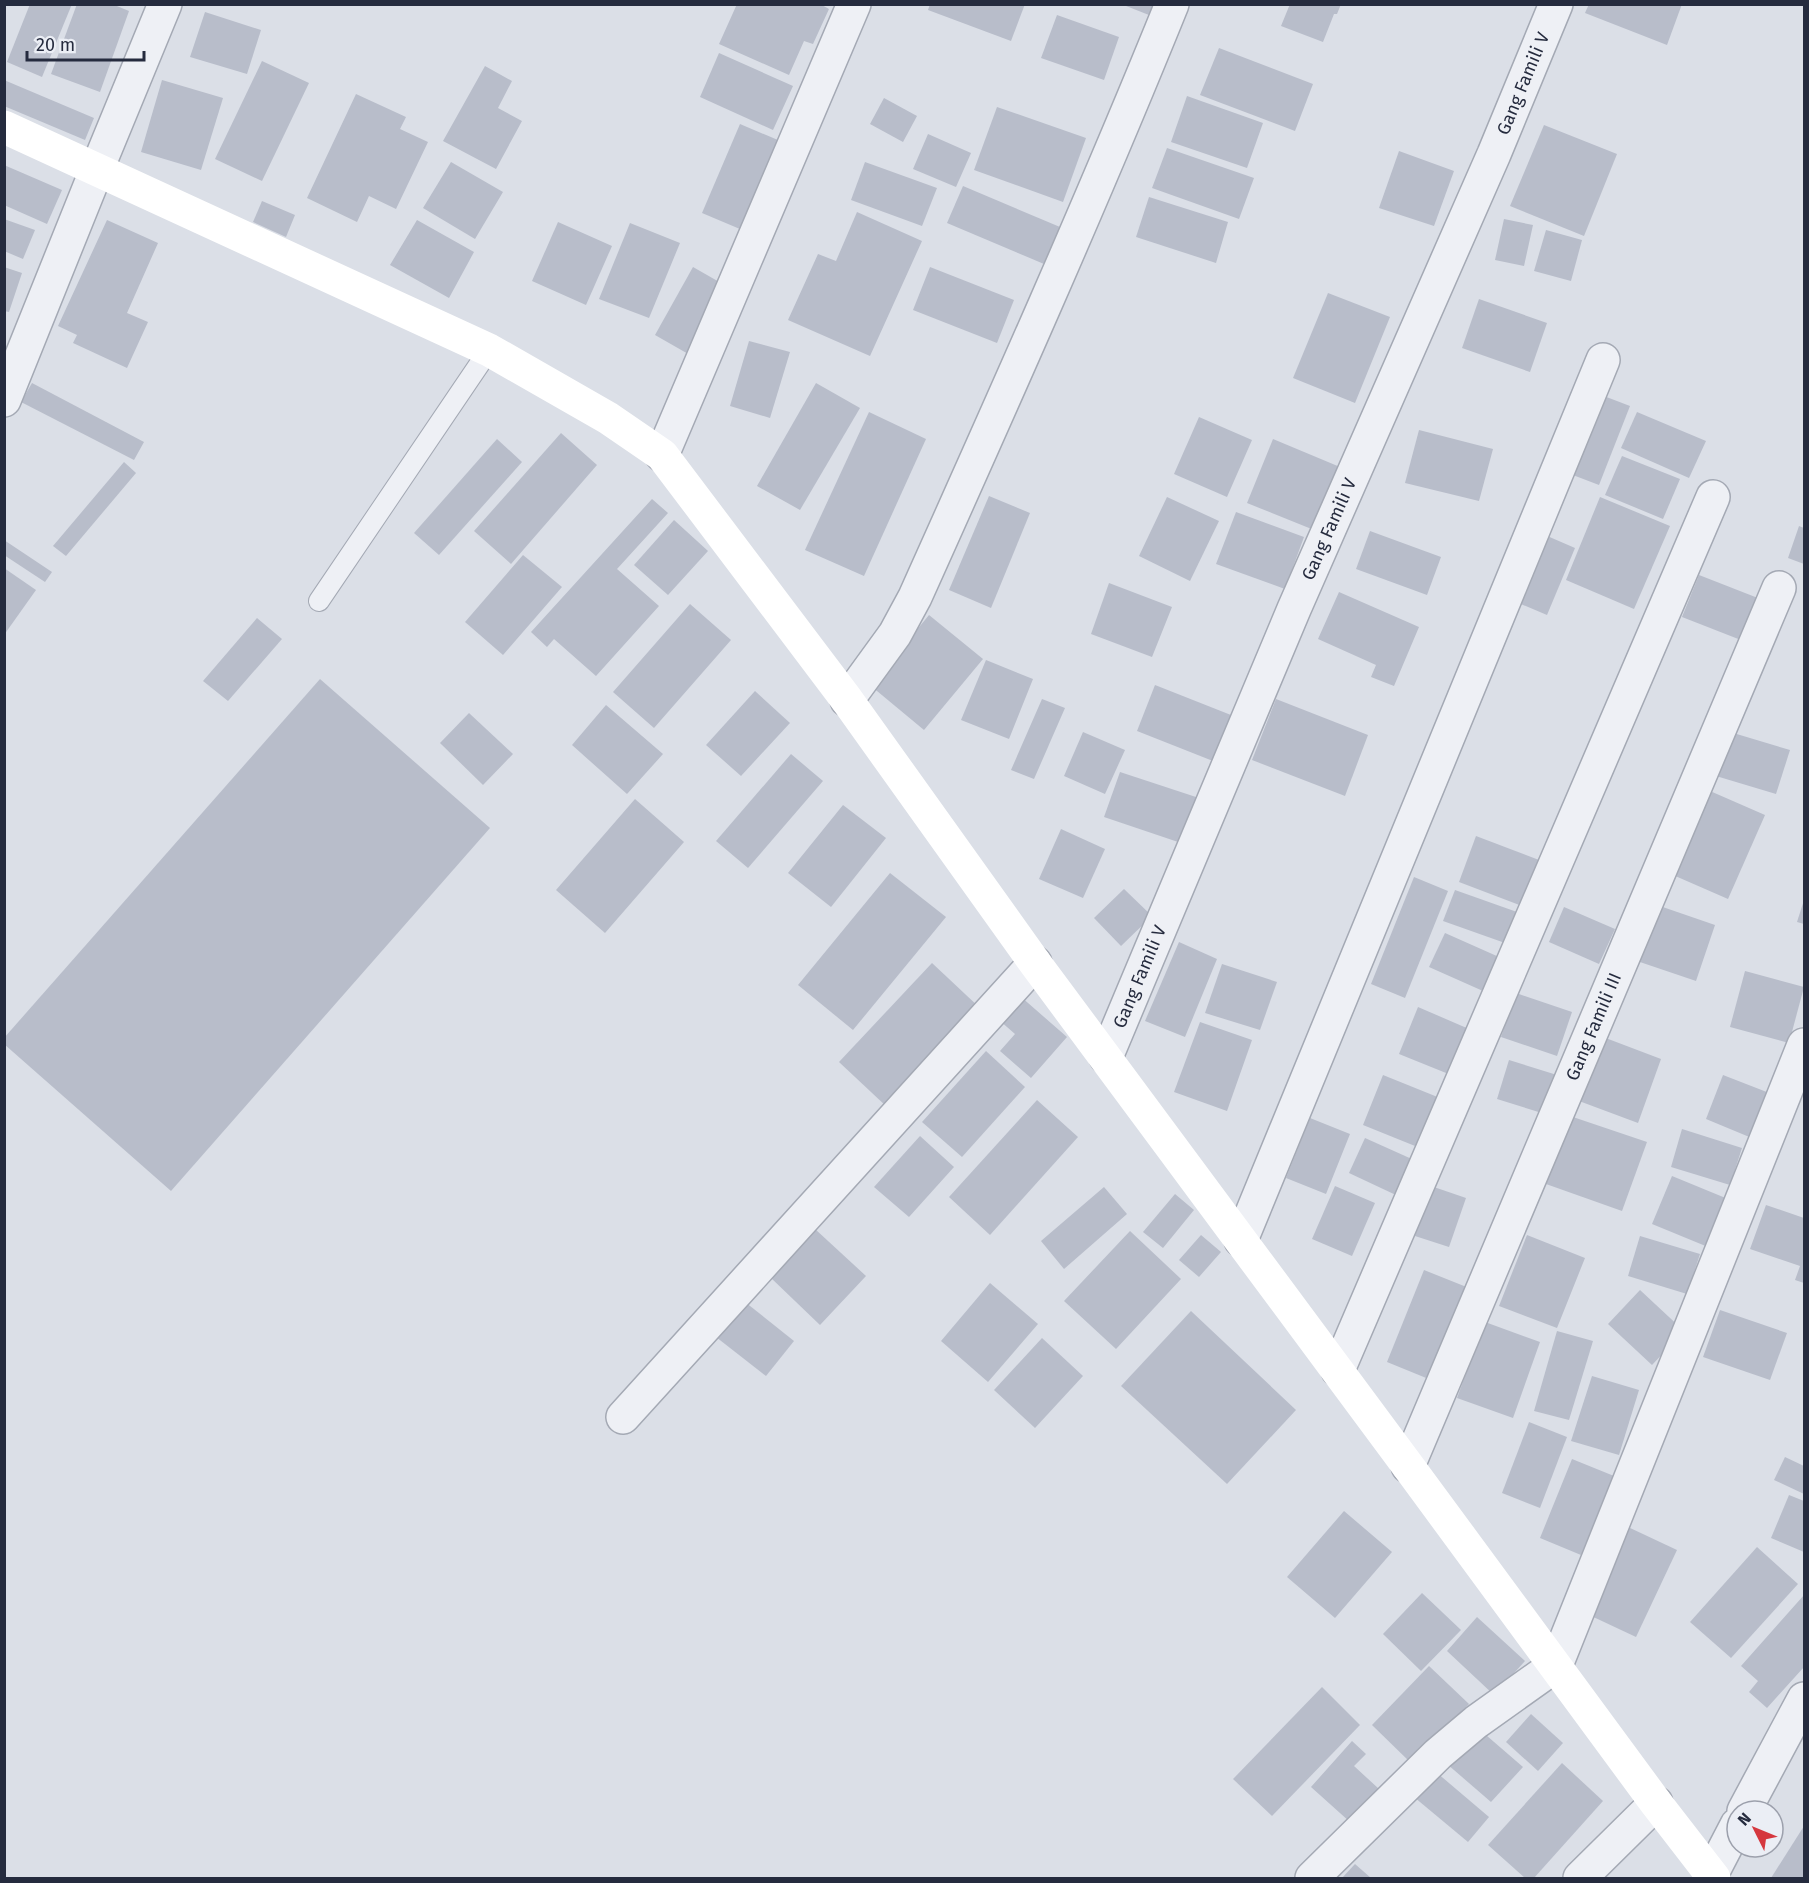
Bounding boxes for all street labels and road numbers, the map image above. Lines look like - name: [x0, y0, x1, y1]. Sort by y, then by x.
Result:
- street label: Gang Famili V: [1492, 29, 1554, 138]
- street label: Gang Famili V: [1297, 475, 1361, 584]
- street label: Gang Famili V: [1108, 922, 1171, 1031]
- street label: Gang Famili III: [1561, 969, 1626, 1084]

